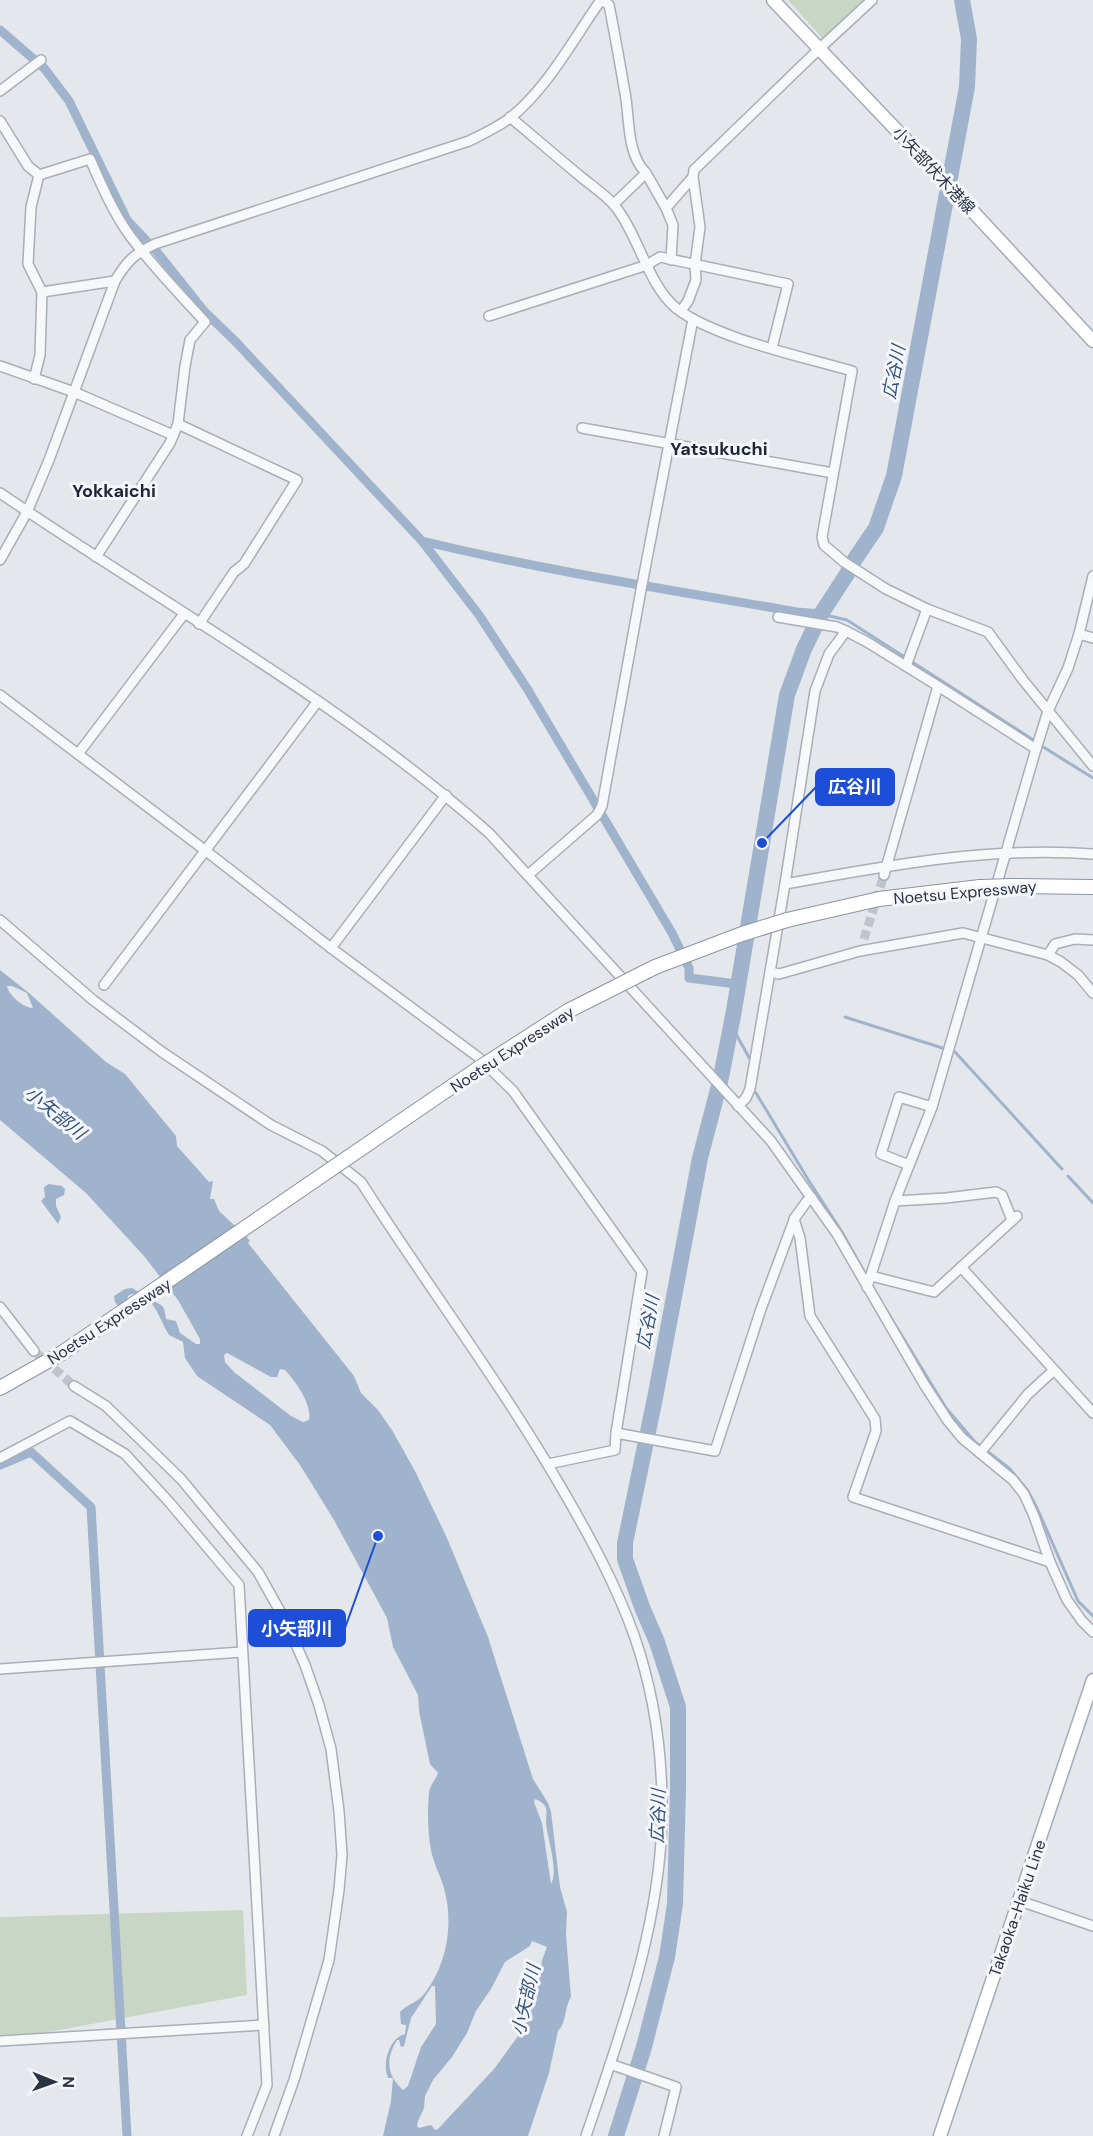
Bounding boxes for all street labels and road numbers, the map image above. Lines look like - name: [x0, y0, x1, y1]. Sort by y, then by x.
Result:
- street label: 小矢部伏木港線: [888, 122, 980, 218]
- street label: Noetsu Expressway: [892, 876, 1038, 909]
- street label: Noetsu Expressway: [446, 1001, 578, 1097]
- street label: Noetsu Expressway: [43, 1273, 175, 1369]
- street label: Takaoka-Haiku Line: [984, 1837, 1051, 1979]

